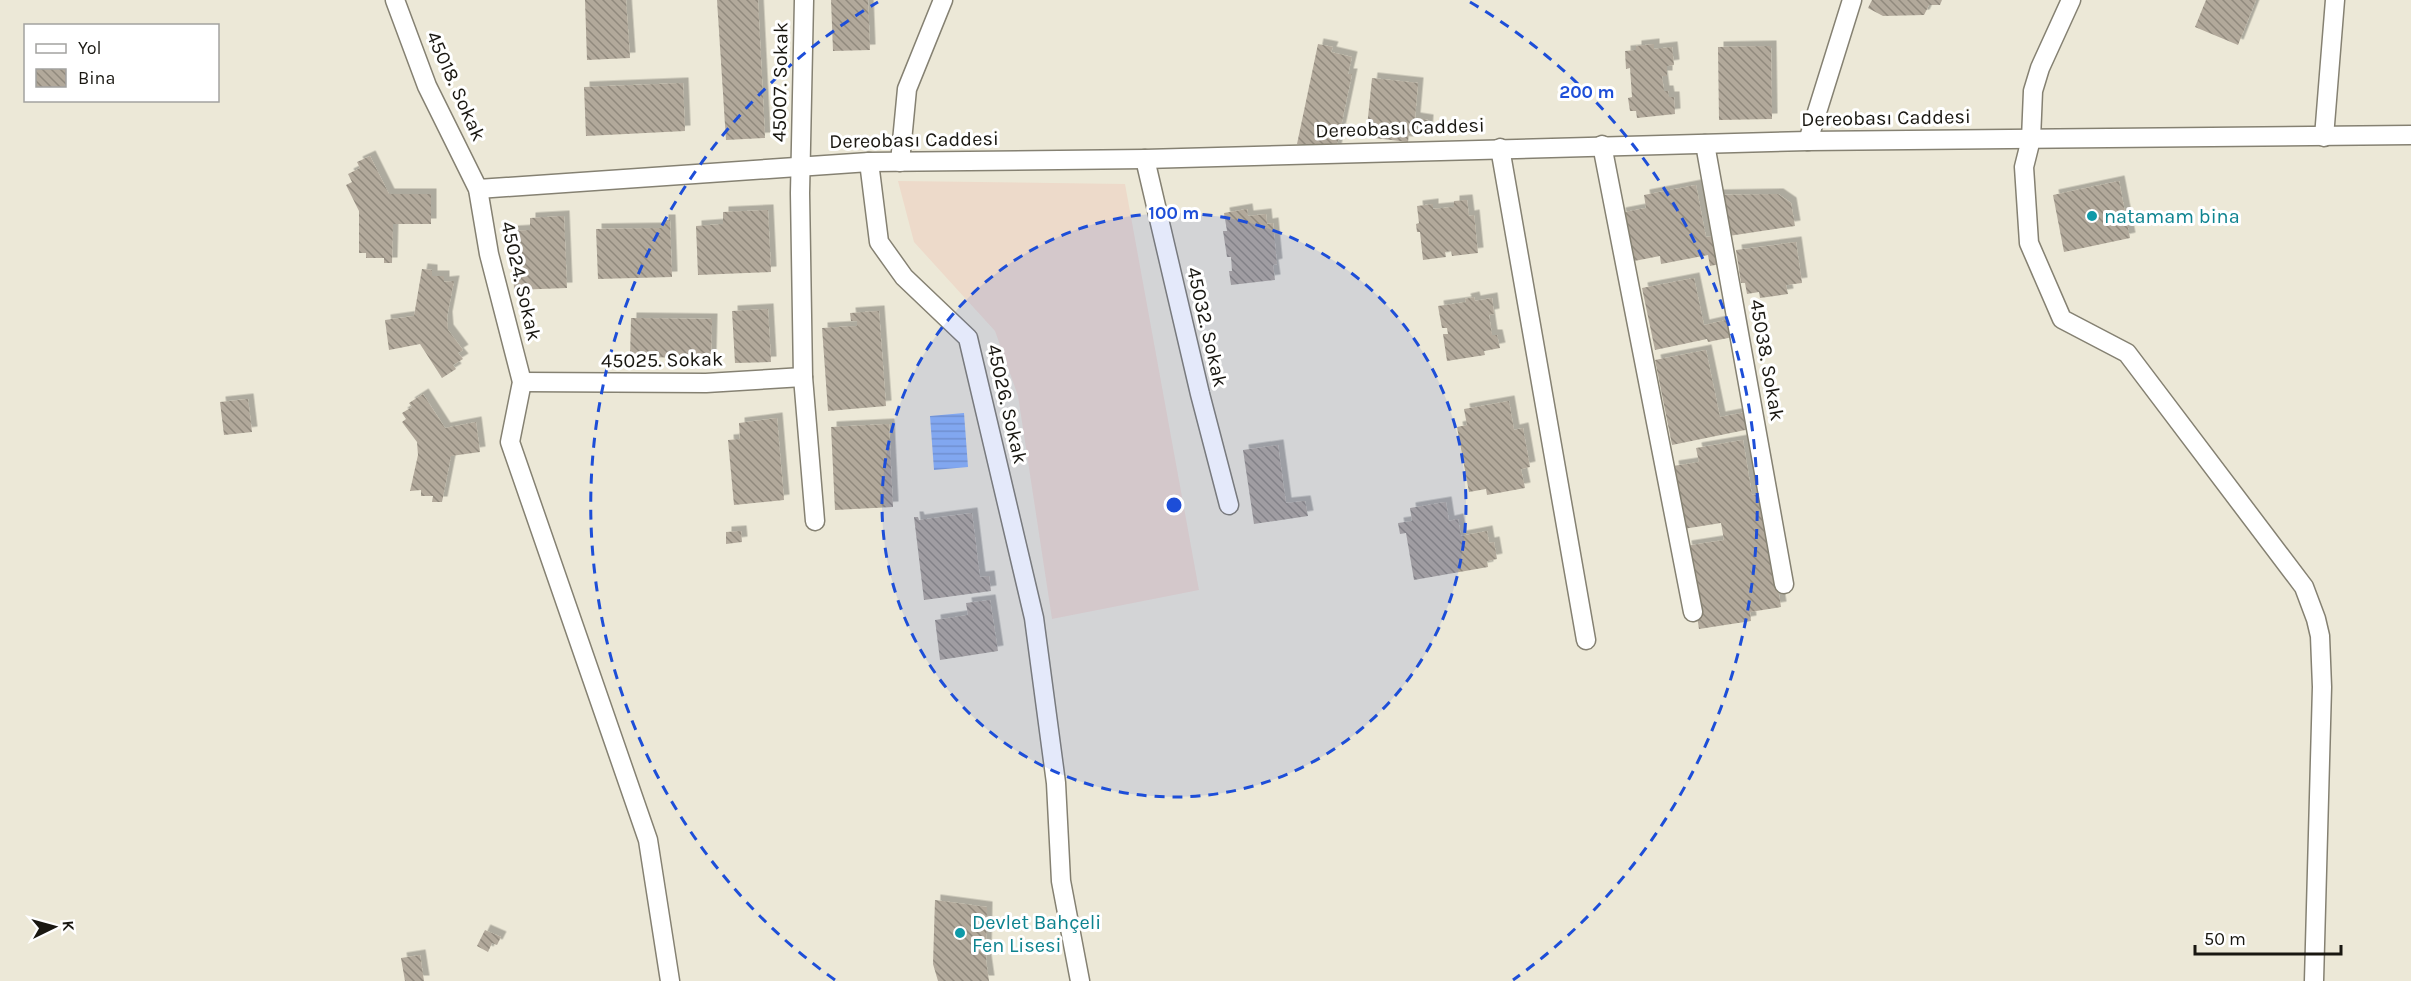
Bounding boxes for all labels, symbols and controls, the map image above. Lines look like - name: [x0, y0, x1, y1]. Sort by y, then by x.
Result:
- street label: 45007. Sokak: [767, 22, 793, 142]
- legend: [24, 24, 219, 102]
- street label: 45018. Sokak: [421, 27, 491, 145]
- text: Yol: [78, 37, 102, 59]
- text: Bina: [78, 67, 115, 89]
- text: 200 m: [1559, 81, 1615, 103]
- street label: Dereobası Caddesi: [1801, 105, 1971, 131]
- street label: Dereobası Caddesi: [1315, 114, 1485, 142]
- street label: Dereobası Caddesi: [829, 127, 999, 153]
- text: 100 m: [1149, 202, 1199, 224]
- place label: natamam bina: [2104, 205, 2240, 228]
- marker: natamam bina: [2085, 209, 2099, 223]
- street label: 45024. Sokak: [496, 219, 546, 343]
- street label: 45032. Sokak: [1182, 265, 1232, 389]
- street label: 45038. Sokak: [1745, 297, 1789, 423]
- street label: 45026. Sokak: [982, 342, 1032, 466]
- street label: 45025. Sokak: [601, 347, 723, 373]
- centre of rings: [1164, 495, 1184, 515]
- north arrow: [24, 897, 84, 957]
- place label: Devlet Bahçeli Fen Lisesi: [972, 911, 1101, 957]
- scale bar: [2195, 918, 2340, 956]
- text: K: [59, 920, 78, 932]
- marker: Devlet Bahçeli Fen Lisesi: [953, 926, 967, 940]
- text: 50 m: [2204, 928, 2246, 950]

